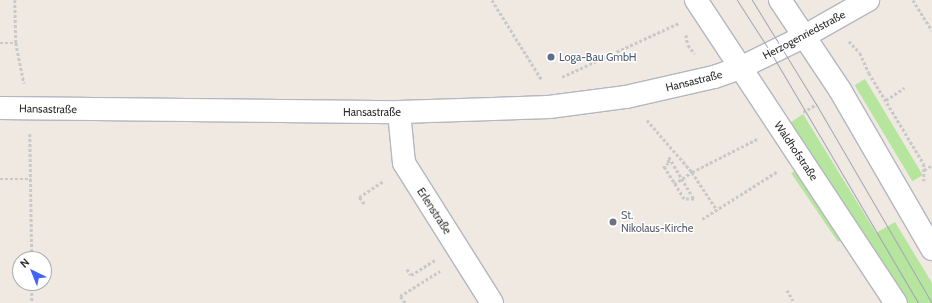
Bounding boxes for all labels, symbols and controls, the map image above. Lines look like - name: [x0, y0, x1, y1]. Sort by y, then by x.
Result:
- street label: Herzogenriedstraße: [761, 8, 847, 62]
- place label: Loga-Bau GmbH: [559, 50, 637, 64]
- marker: Loga-Bau GmbH: [546, 52, 556, 62]
- street label: Hansastraße: [664, 68, 724, 94]
- street label: Hansastraße: [19, 102, 77, 116]
- street label: Hansastraße: [343, 105, 401, 119]
- street label: Waldhofstraße: [771, 119, 821, 183]
- street label: Erlenstraße: [414, 185, 454, 237]
- place label: St. Nikolaus-Kirche: [621, 209, 693, 235]
- marker: St. Nikolaus-Kirche: [608, 217, 618, 227]
- north arrow: [12, 251, 52, 291]
- text: N: [17, 255, 32, 271]

